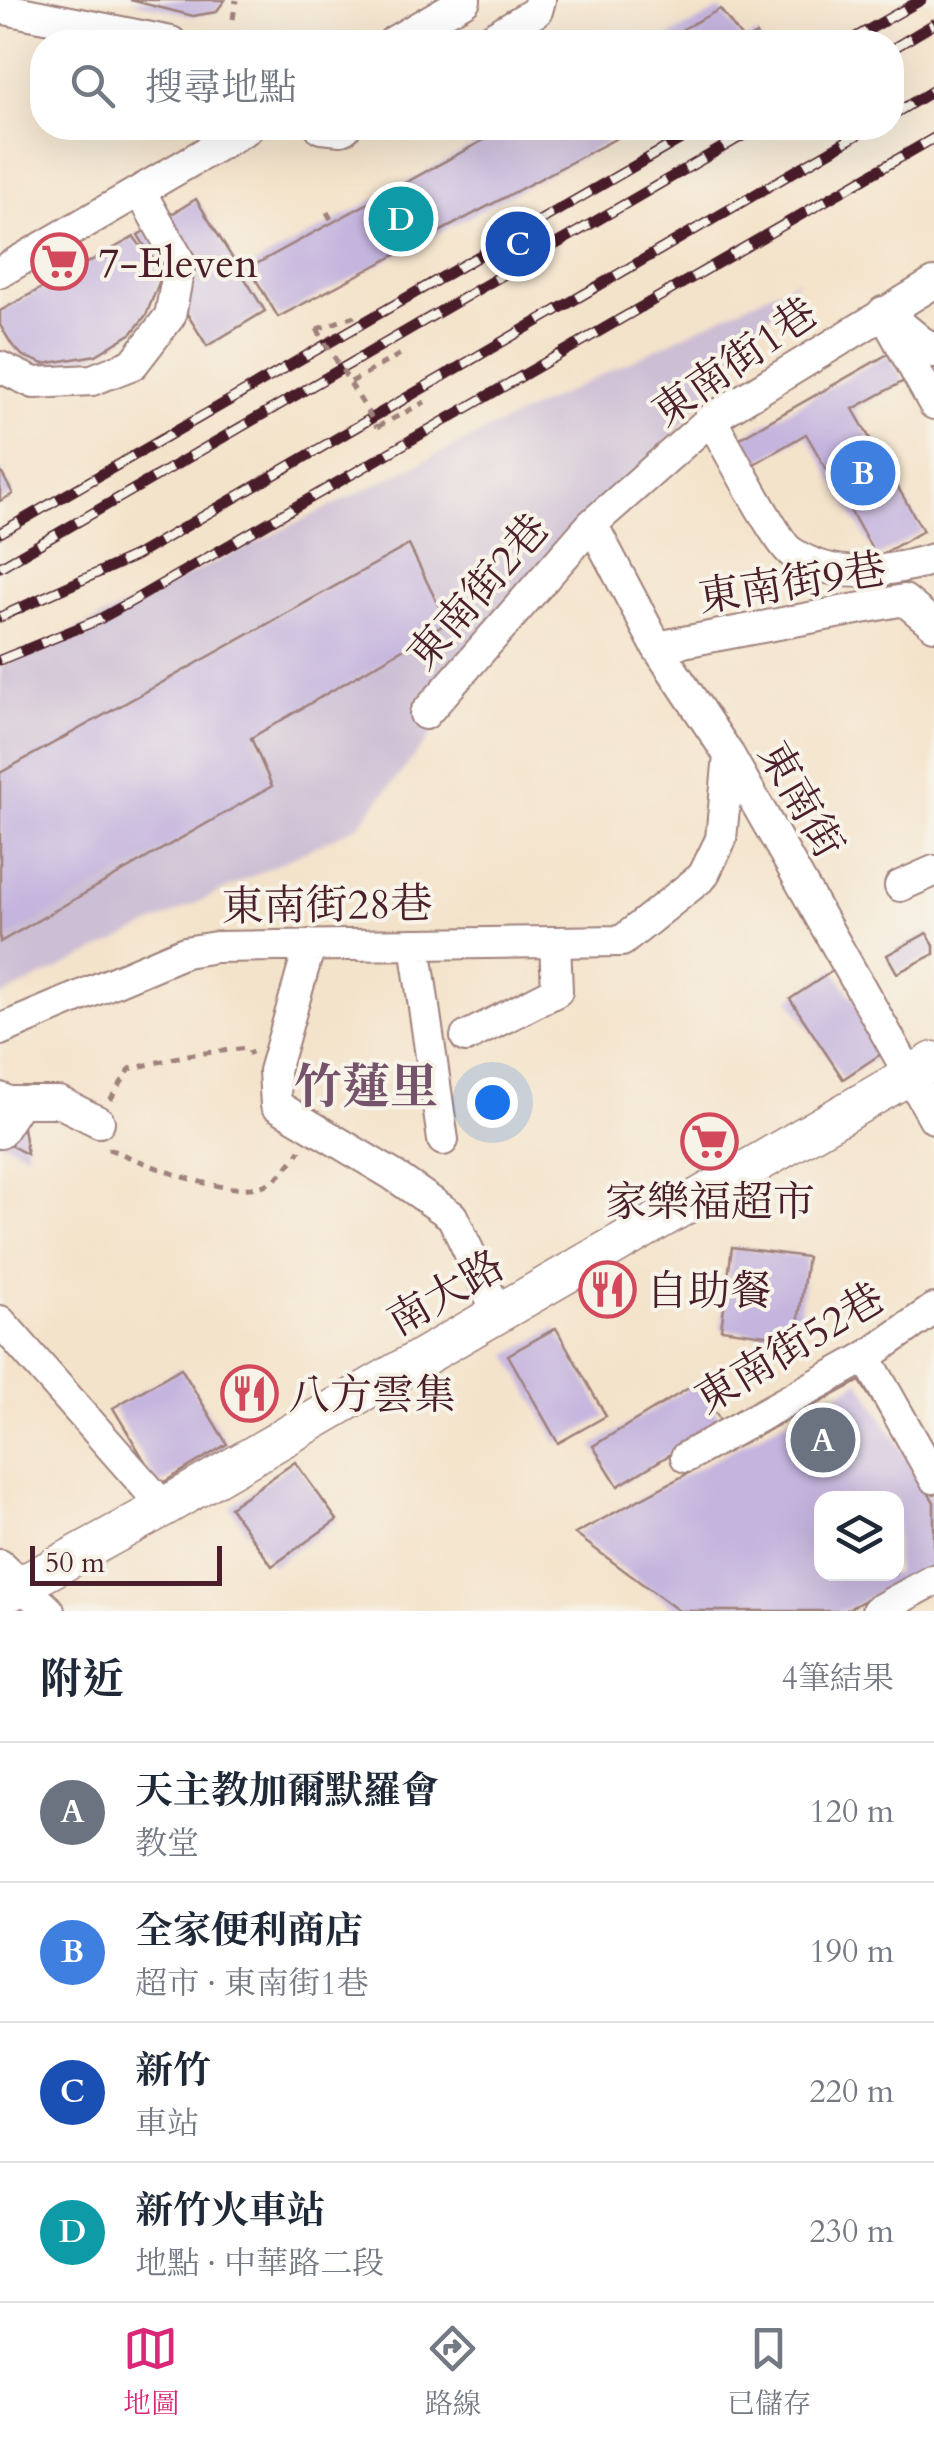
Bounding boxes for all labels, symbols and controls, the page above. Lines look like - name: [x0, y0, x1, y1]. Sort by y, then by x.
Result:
- search box: [30, 30, 904, 140]
- icon: search: [65, 58, 120, 113]
- text: 搜尋地點: [145, 62, 297, 114]
- pin: D: [368, 182, 434, 256]
- pin: C: [486, 206, 550, 282]
- supermarket icon: 7-Eleven: [29, 232, 89, 292]
- place label: 7-Eleven: [98, 235, 258, 292]
- street label: 東南街1巷: [641, 285, 829, 440]
- pin: B: [830, 436, 896, 510]
- street label: 東南街2巷: [394, 502, 562, 682]
- street label: 東南街9巷: [694, 541, 890, 626]
- street label: 東南街: [745, 731, 857, 869]
- street label: 東南街28巷: [221, 875, 433, 936]
- district label: 竹蓮里: [294, 1055, 438, 1120]
- your location: [467, 1077, 518, 1128]
- supermarket icon: 家樂福超市: [680, 1111, 740, 1171]
- place label: 家樂福超市: [605, 1174, 815, 1231]
- street label: 南大路: [377, 1237, 515, 1349]
- restaurant icon: 自助餐: [577, 1260, 637, 1320]
- place label: 自助餐: [646, 1263, 772, 1320]
- street label: 東南街52巷: [685, 1270, 895, 1427]
- restaurant icon: 八方雲集: [219, 1364, 279, 1424]
- place label: 八方雲集: [288, 1367, 456, 1424]
- pin: A: [790, 1402, 856, 1478]
- map controls: [814, 1491, 904, 1581]
- button: layers: [814, 1491, 904, 1581]
- scale bar: [30, 1541, 222, 1586]
- text: 50 m: [45, 1544, 105, 1582]
- text: 附近: [40, 1651, 124, 1708]
- text: 4筆結果: [782, 1657, 894, 1701]
- text: 天主教加爾默羅會: [135, 1765, 439, 1817]
- text: A: [60, 1790, 85, 1834]
- text: 120 m: [809, 1790, 894, 1834]
- text: 教堂: [135, 1822, 199, 1866]
- text: 全家便利商店: [135, 1905, 363, 1957]
- text: B: [61, 1930, 84, 1974]
- text: 190 m: [809, 1930, 894, 1974]
- text: 超市 · 東南街1巷: [135, 1962, 369, 2006]
- text: 新竹: [135, 2045, 211, 2097]
- text: C: [60, 2070, 85, 2114]
- text: 220 m: [809, 2070, 894, 2114]
- text: 車站: [135, 2102, 199, 2146]
- text: 新竹火車站: [135, 2185, 325, 2237]
- text: D: [59, 2210, 86, 2254]
- text: 230 m: [809, 2210, 894, 2254]
- text: 地點 · 中華路二段: [135, 2242, 384, 2286]
- tab: 地圖: [123, 2321, 179, 2423]
- tab: 路線: [425, 2321, 481, 2423]
- tab: 已儲存: [727, 2321, 811, 2423]

